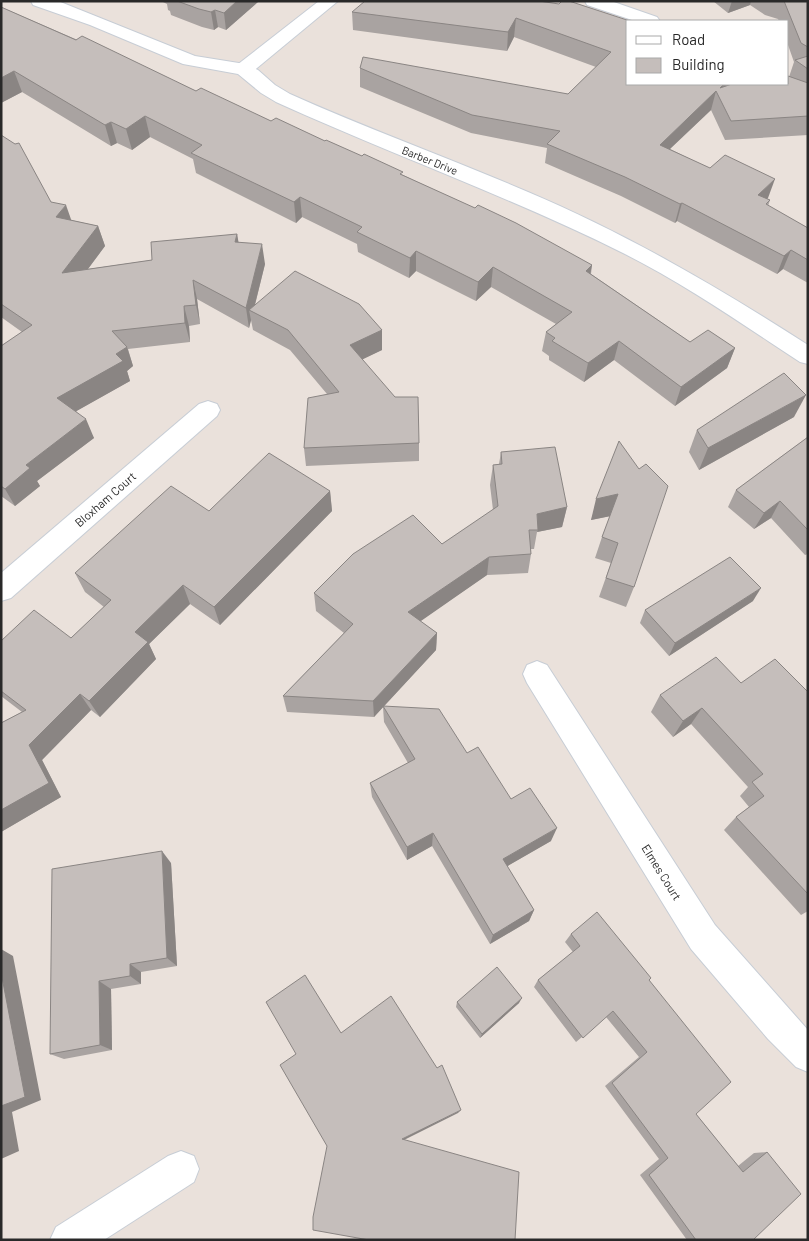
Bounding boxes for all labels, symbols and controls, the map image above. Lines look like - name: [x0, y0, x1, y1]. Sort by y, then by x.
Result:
- legend: [626, 20, 789, 85]
- text: Road: [672, 30, 705, 48]
- text: Building: [672, 55, 725, 73]
- street label: Barber Drive: [400, 143, 460, 177]
- street label: Bloxham Court: [72, 469, 138, 529]
- street label: Elmes Court: [639, 841, 685, 903]

